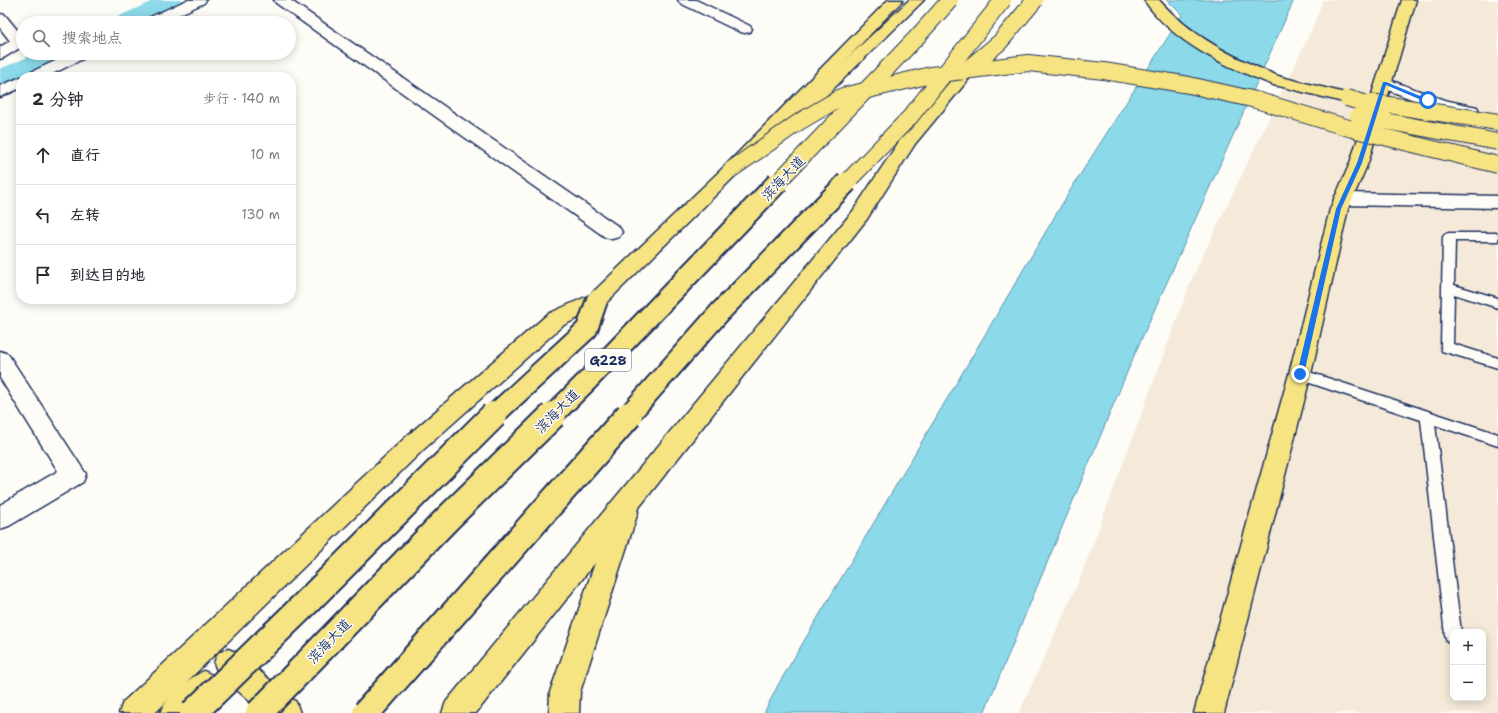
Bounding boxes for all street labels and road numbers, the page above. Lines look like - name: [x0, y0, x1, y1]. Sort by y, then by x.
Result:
- street label: 滨海大道: [757, 152, 809, 204]
- road number: G228: [585, 349, 631, 371]
- street label: 滨海大道: [531, 385, 583, 437]
- street label: 滨海大道: [303, 615, 355, 667]

